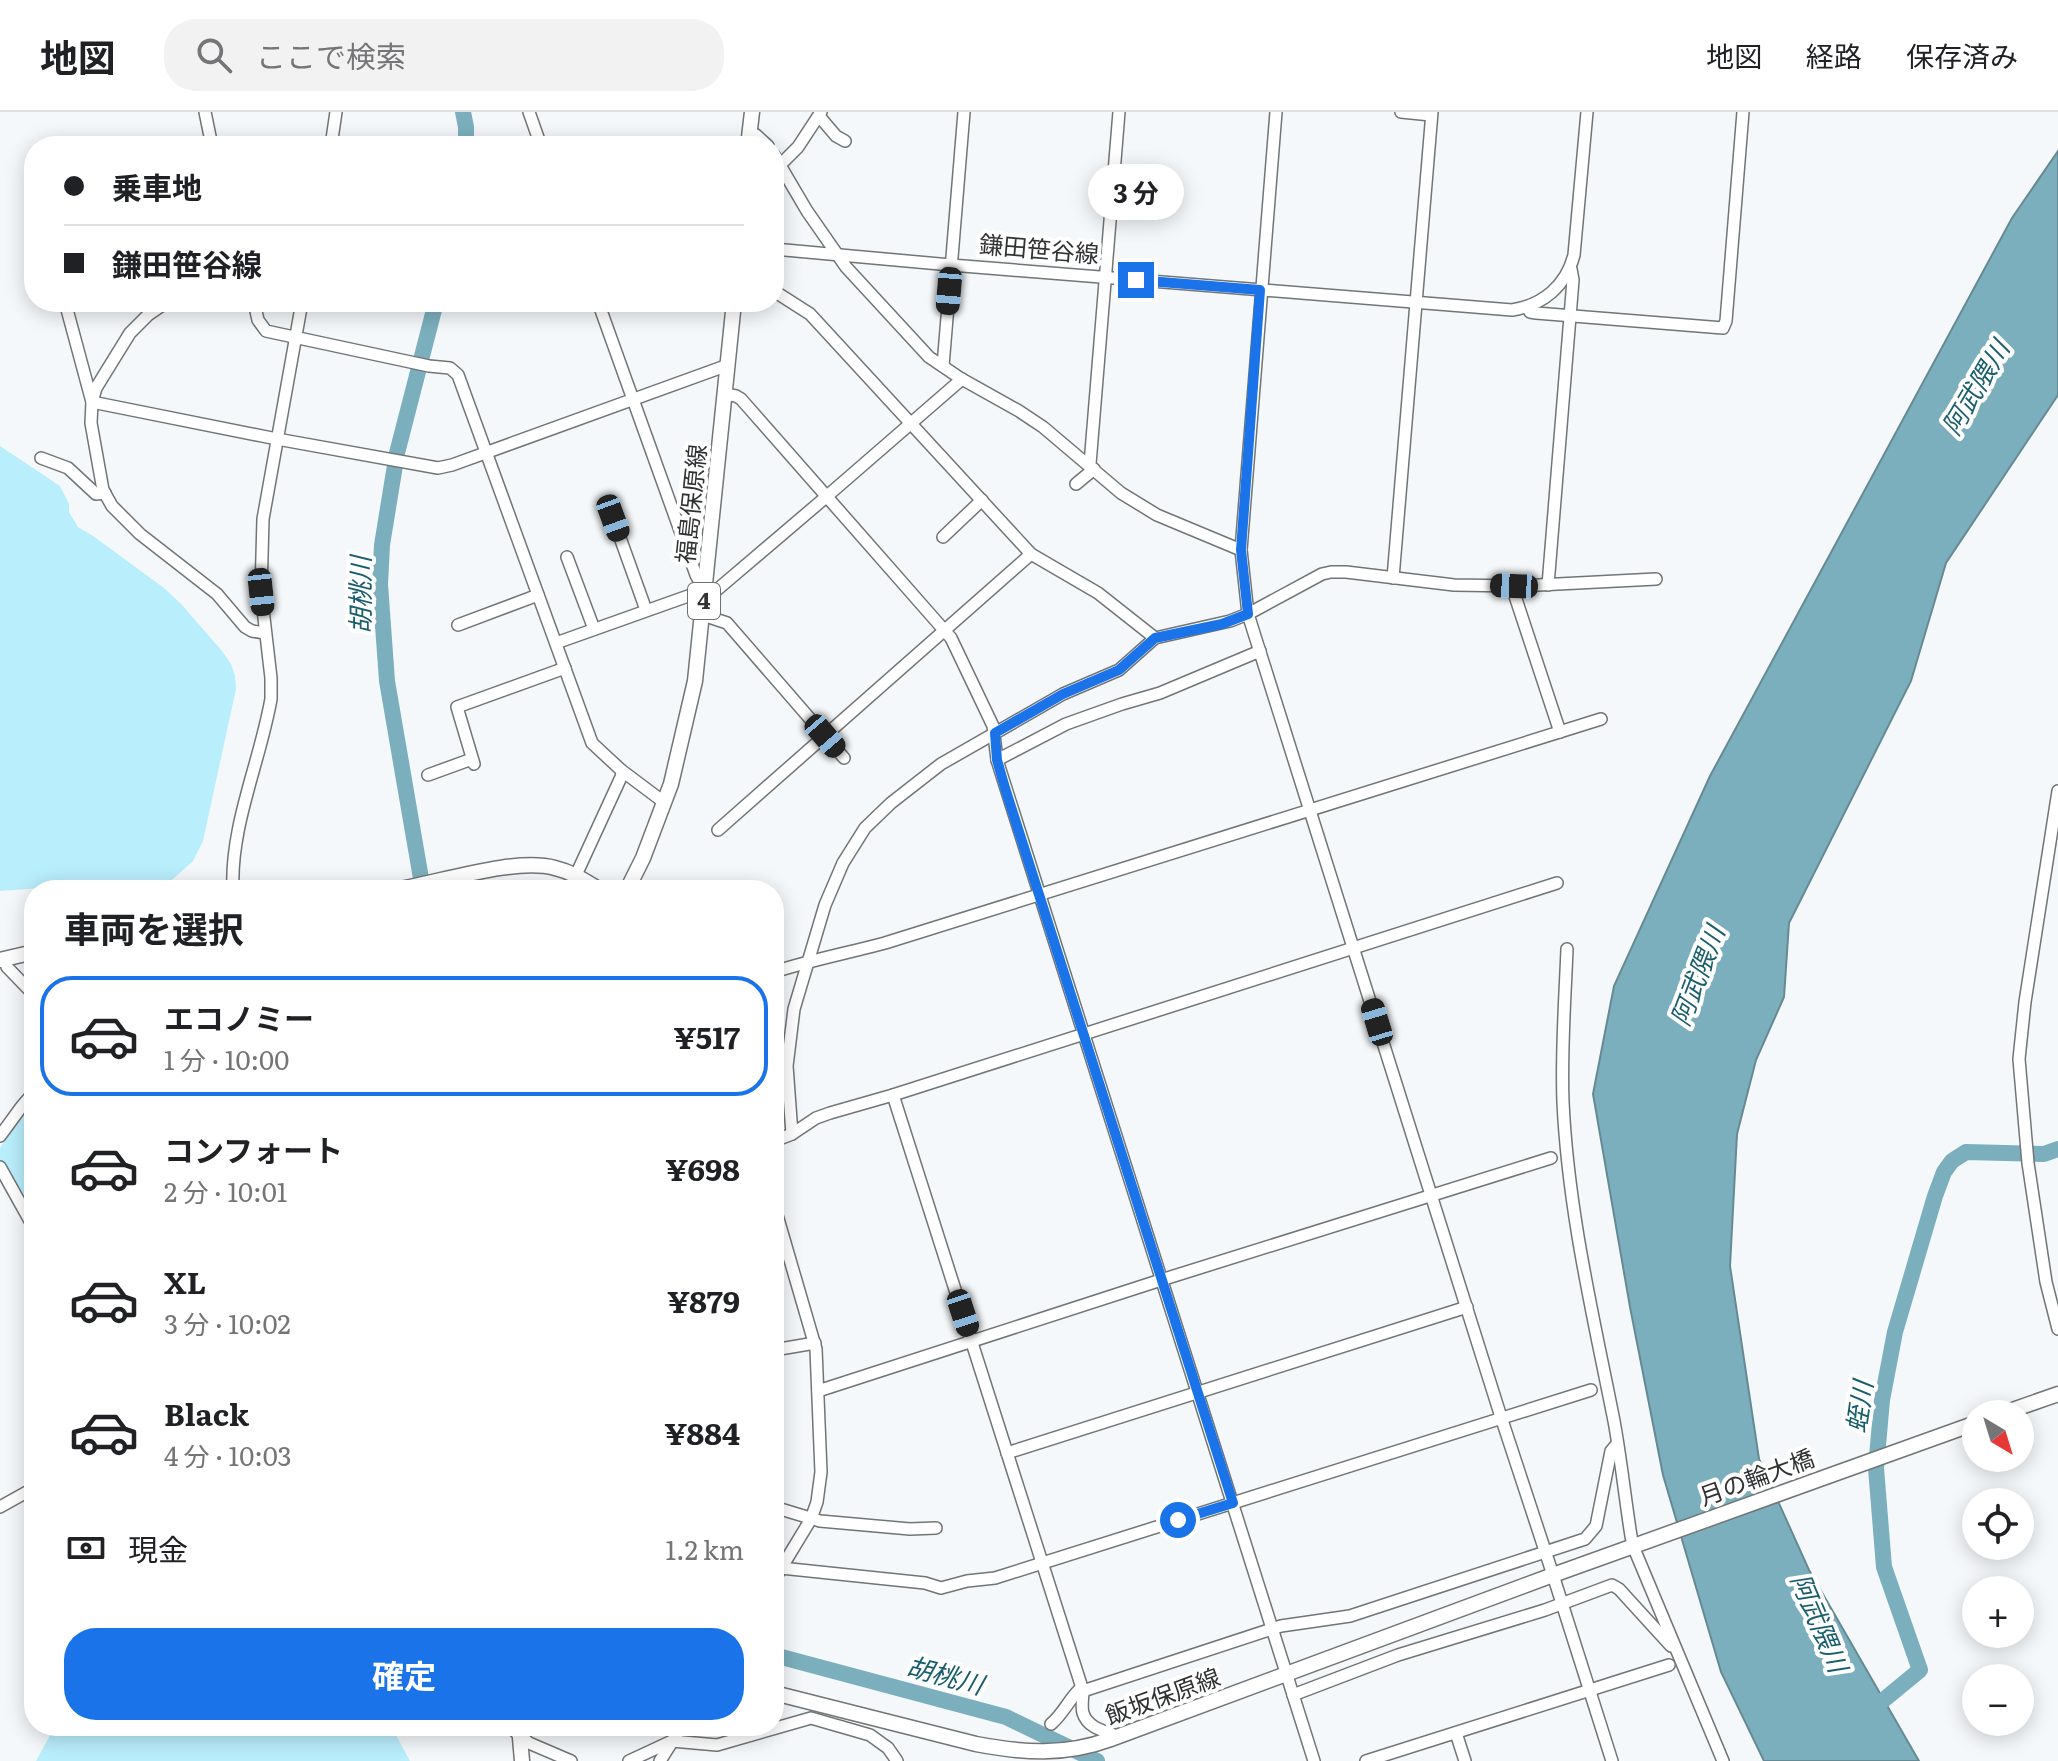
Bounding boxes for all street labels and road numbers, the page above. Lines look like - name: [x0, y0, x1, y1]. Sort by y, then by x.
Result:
- street label: 鎌田笹谷線: [978, 225, 1101, 270]
- street label: 福島保原線: [666, 442, 713, 565]
- road number: 4: [688, 583, 720, 619]
- street label: 月の輪大橋: [1694, 1439, 1819, 1513]
- street label: 飯坂保原線: [1100, 1658, 1225, 1732]

